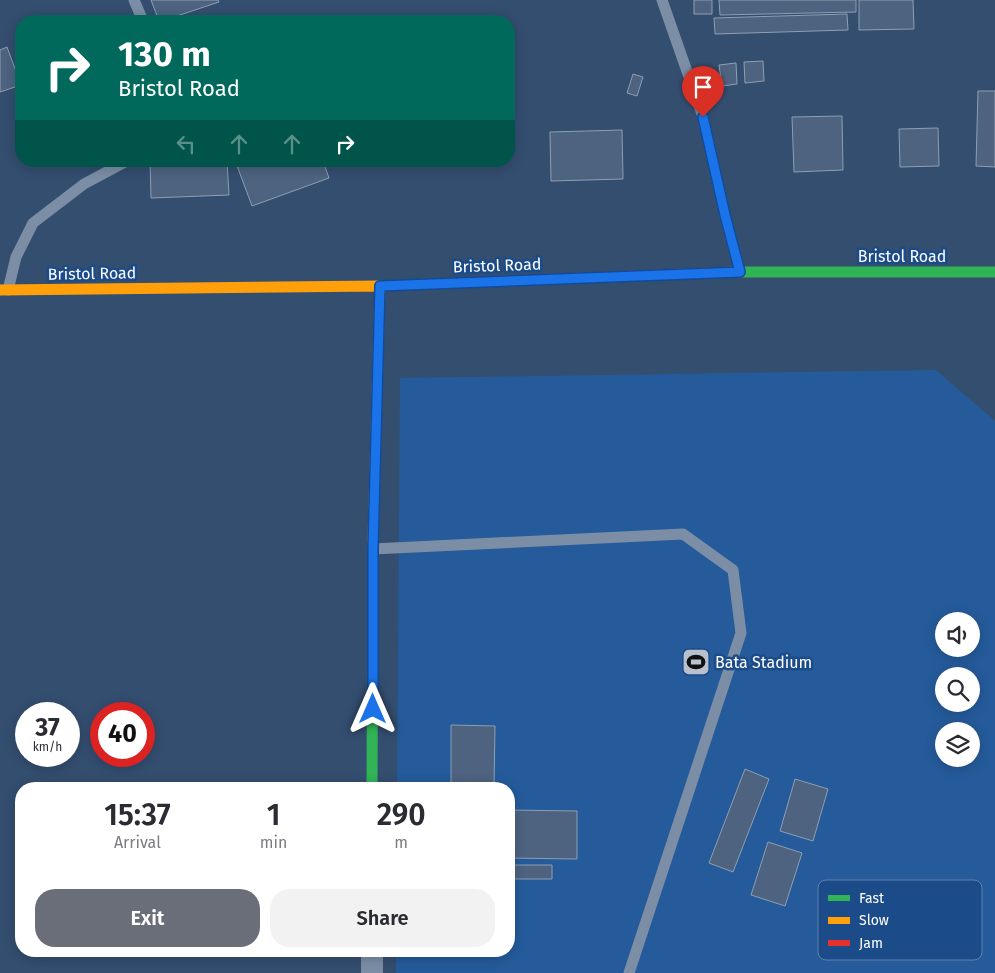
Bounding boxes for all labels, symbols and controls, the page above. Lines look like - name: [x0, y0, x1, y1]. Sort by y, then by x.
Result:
- text: 130 m: [118, 33, 211, 75]
- icon: right: [35, 35, 100, 100]
- pin: [682, 66, 724, 117]
- icon: arrive: [689, 73, 717, 101]
- text: Bristol Road: [118, 75, 240, 102]
- icon: left: [172, 130, 200, 158]
- icon: ahead: [225, 130, 253, 158]
- icon: ahead: [278, 130, 306, 158]
- icon: right: [331, 130, 359, 158]
- street label: Bristol Road: [858, 247, 946, 266]
- street label: Bristol Road: [452, 254, 542, 277]
- street label: Bristol Road: [48, 263, 136, 284]
- map controls: [935, 612, 980, 767]
- button: sound: [935, 612, 980, 657]
- sports icon: Bata Stadium: [681, 647, 711, 677]
- place label: Bata Stadium: [715, 653, 812, 672]
- button: search: [935, 667, 980, 712]
- position arrow: [346, 682, 398, 734]
- speed limit sign: 40: [90, 702, 155, 767]
- text: 37: [35, 713, 60, 743]
- button: layers: [935, 722, 980, 767]
- text: km/h: [33, 740, 62, 754]
- text: 15:37: [104, 797, 171, 833]
- text: 1: [267, 797, 280, 833]
- text: 290: [377, 797, 426, 833]
- text: Arrival: [114, 833, 161, 852]
- text: min: [260, 833, 287, 852]
- text: m: [394, 833, 408, 852]
- legend: [818, 880, 982, 960]
- button: Exit: [35, 889, 260, 947]
- button: Share: [270, 889, 495, 947]
- text: Fast: [859, 890, 885, 907]
- text: Slow: [859, 912, 889, 929]
- text: Jam: [859, 935, 883, 952]

